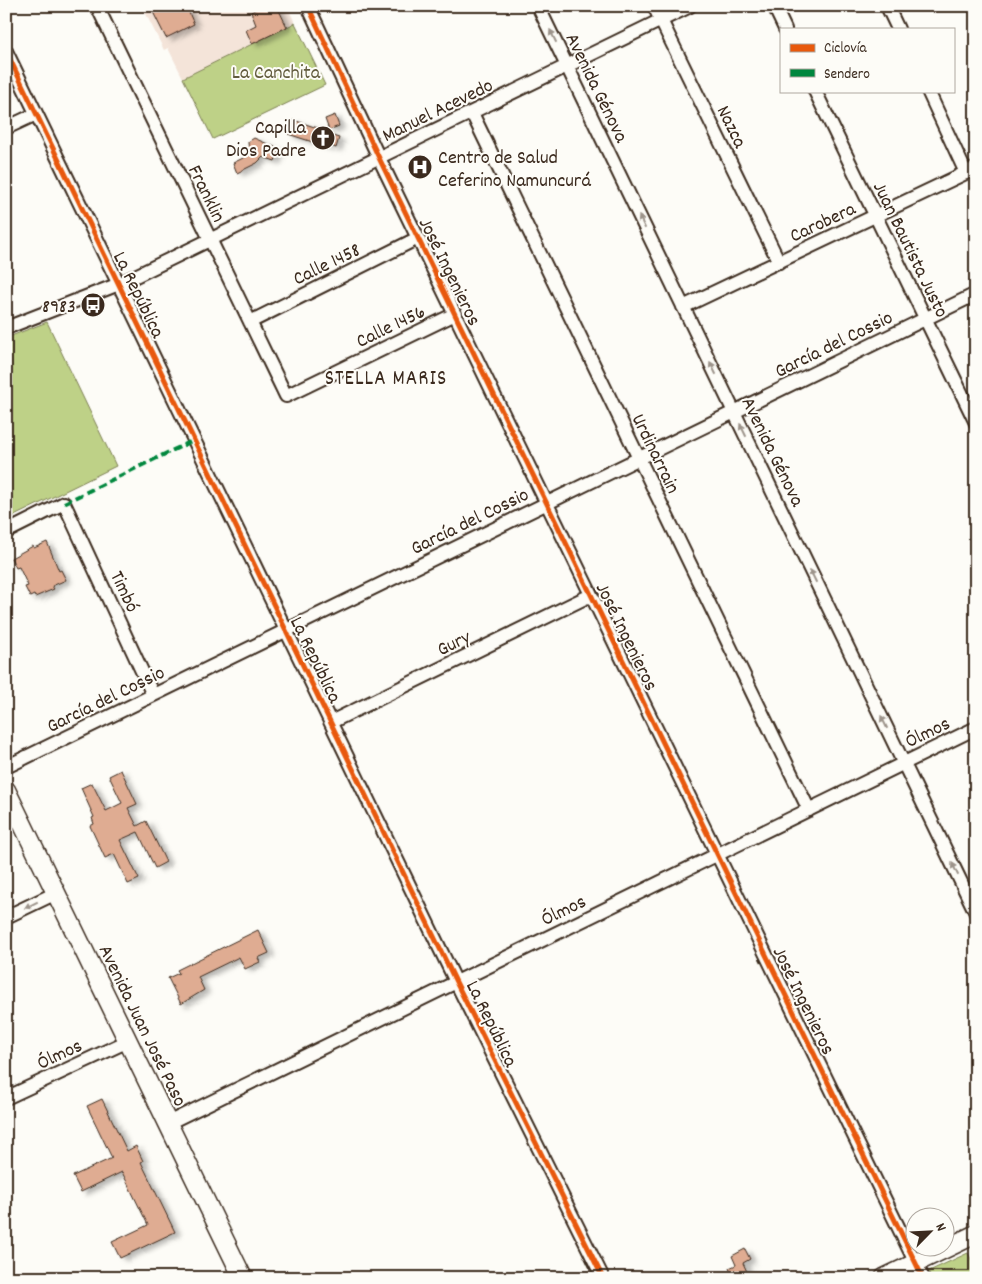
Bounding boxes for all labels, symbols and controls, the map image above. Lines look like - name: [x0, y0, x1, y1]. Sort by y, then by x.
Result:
- legend: [780, 28, 954, 92]
- one-way arrow: [549, 29, 557, 44]
- street label: Avenida Génova: [557, 29, 634, 148]
- text: Ciclovía: [824, 38, 867, 60]
- park label: La Canchita: [232, 60, 321, 88]
- text: Sendero: [824, 64, 870, 86]
- street label: Manuel Acevedo: [378, 73, 499, 151]
- street label: Nazca: [708, 101, 753, 154]
- place label: Capilla Dios Padre: [226, 115, 307, 166]
- church icon: Capilla Dios Padre: [310, 125, 336, 151]
- place label: Centro de Salud Ceferino Namuncurá: [438, 145, 591, 196]
- hospital icon: Centro de Salud Ceferino Namuncurá: [407, 154, 433, 180]
- street label: Franklin: [179, 161, 231, 228]
- street label: Juan Bautista Justo: [864, 178, 954, 323]
- street label: Carobera: [786, 196, 861, 251]
- street label: José Ingenieros: [410, 213, 487, 331]
- one-way arrow: [638, 215, 646, 229]
- street label: Calle 1458: [289, 237, 366, 294]
- street label: La República: [104, 247, 171, 344]
- bus stop icon: 8983: [80, 292, 106, 318]
- place label: 8983: [42, 294, 76, 322]
- street label: Calle 1456: [352, 299, 431, 356]
- street label: García del Cossio: [771, 305, 898, 386]
- one-way arrow: [709, 361, 717, 375]
- district label: STELLA MARIS: [325, 365, 447, 395]
- street label: Avenida Génova: [733, 393, 810, 512]
- street label: Urdinarrain: [623, 410, 686, 499]
- one-way arrow: [738, 423, 746, 437]
- street label: García del Cossio: [407, 482, 534, 563]
- street label: Timbó: [102, 567, 145, 618]
- one-way arrow: [809, 569, 817, 583]
- street label: José Ingenieros: [587, 578, 664, 696]
- street label: La República: [281, 612, 348, 709]
- street label: Gury: [433, 624, 477, 665]
- street label: García del Cossio: [43, 660, 170, 741]
- street label: Ólmos: [901, 711, 955, 757]
- one-way arrow: [880, 715, 888, 730]
- one-way arrow: [950, 862, 958, 876]
- street label: Ólmos: [537, 889, 591, 935]
- one-way arrow: [24, 901, 38, 909]
- street label: Avenida Juan José Paso: [90, 941, 193, 1112]
- street label: José Ingenieros: [764, 942, 841, 1060]
- street label: La República: [457, 976, 524, 1073]
- street label: Ólmos: [33, 1033, 87, 1078]
- north arrow: [904, 1206, 954, 1256]
- text: N: [930, 1220, 951, 1235]

